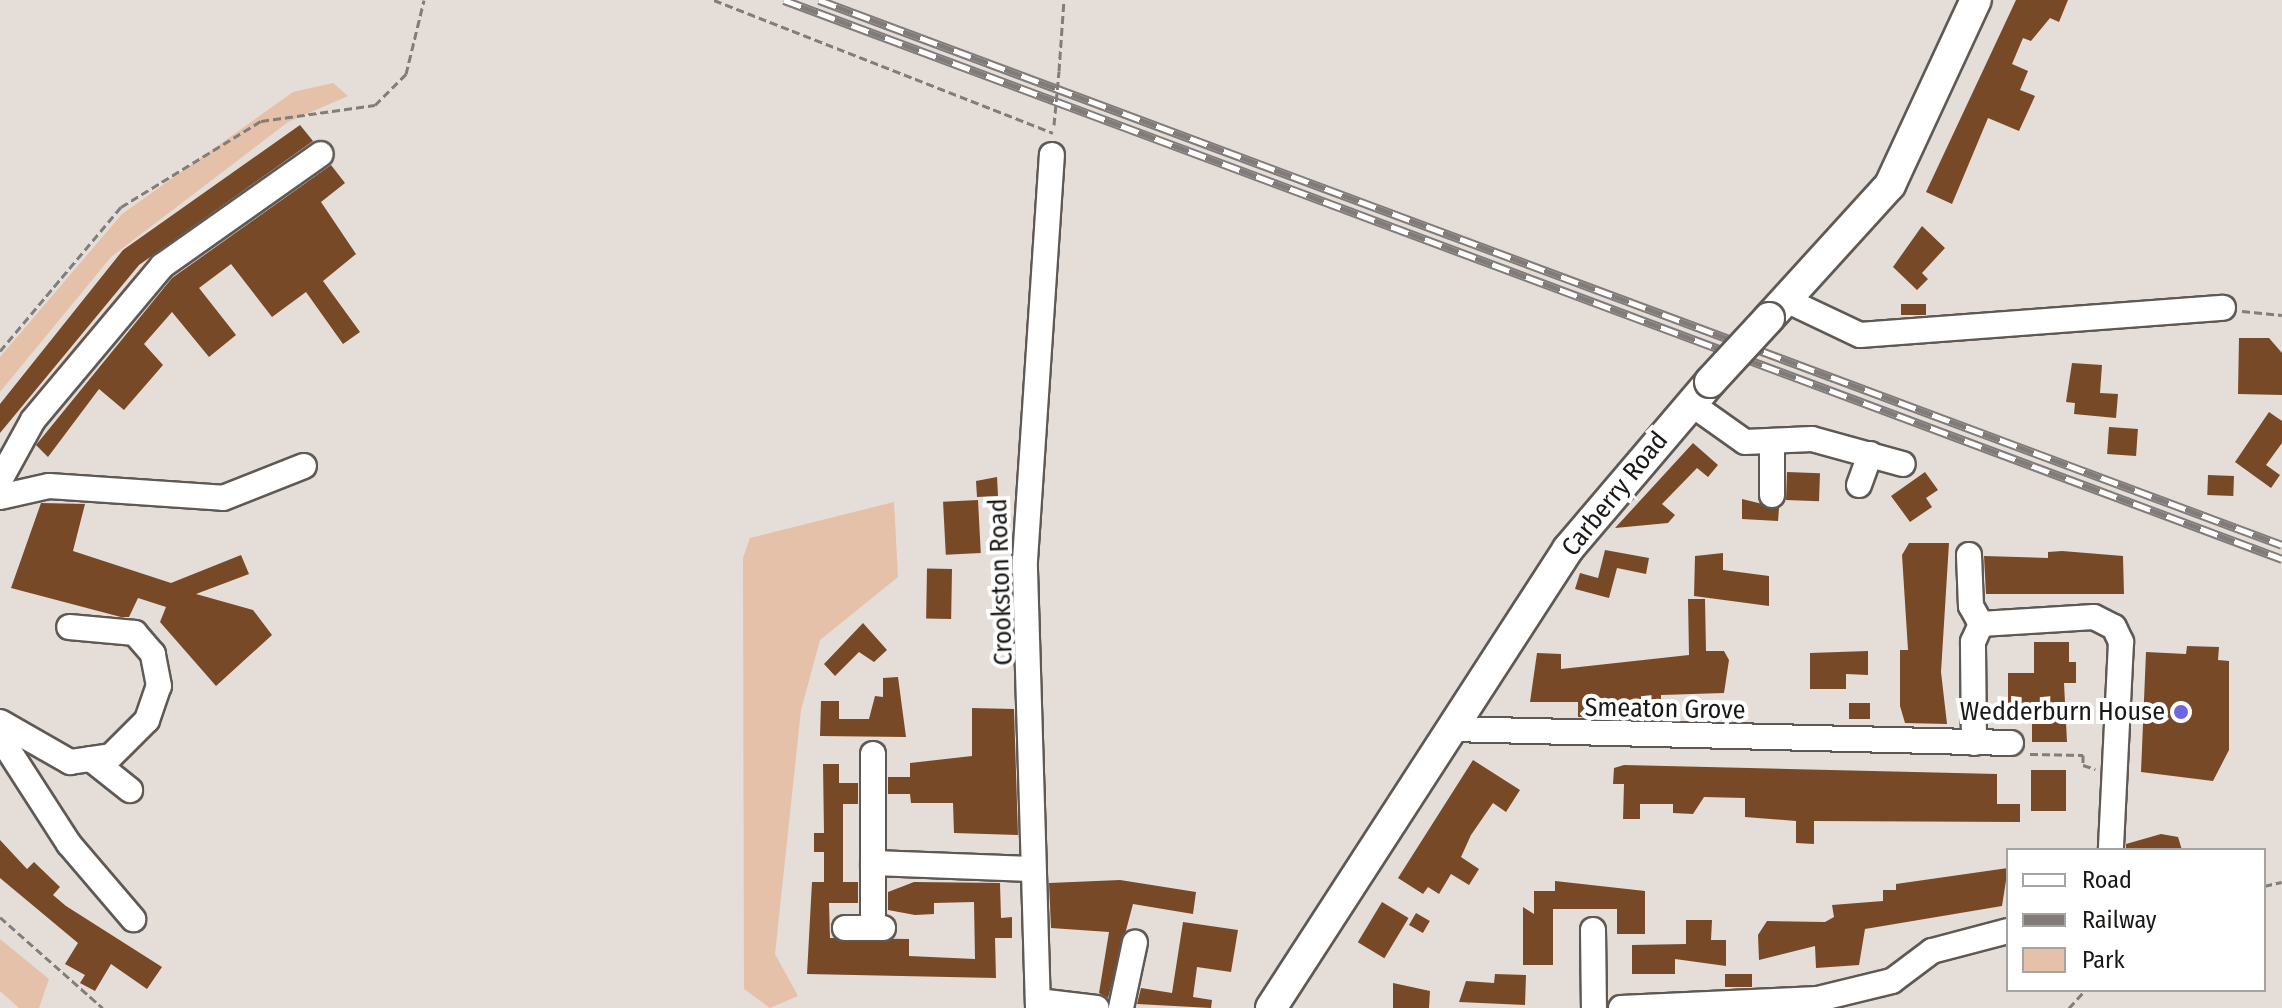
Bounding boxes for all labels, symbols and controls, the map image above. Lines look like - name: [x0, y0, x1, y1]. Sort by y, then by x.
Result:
- street label: Carberry Road: [1555, 425, 1675, 563]
- street label: Crookston Road: [982, 498, 1020, 666]
- street label: Smeaton Grove: [1584, 692, 1746, 726]
- place label: Wedderburn House: [1960, 696, 2165, 728]
- marker: Wedderburn House: [2172, 703, 2190, 721]
- legend: [2006, 848, 2266, 992]
- text: Road: [2082, 866, 2132, 894]
- text: Railway: [2082, 906, 2157, 934]
- text: Park: [2082, 946, 2125, 974]

